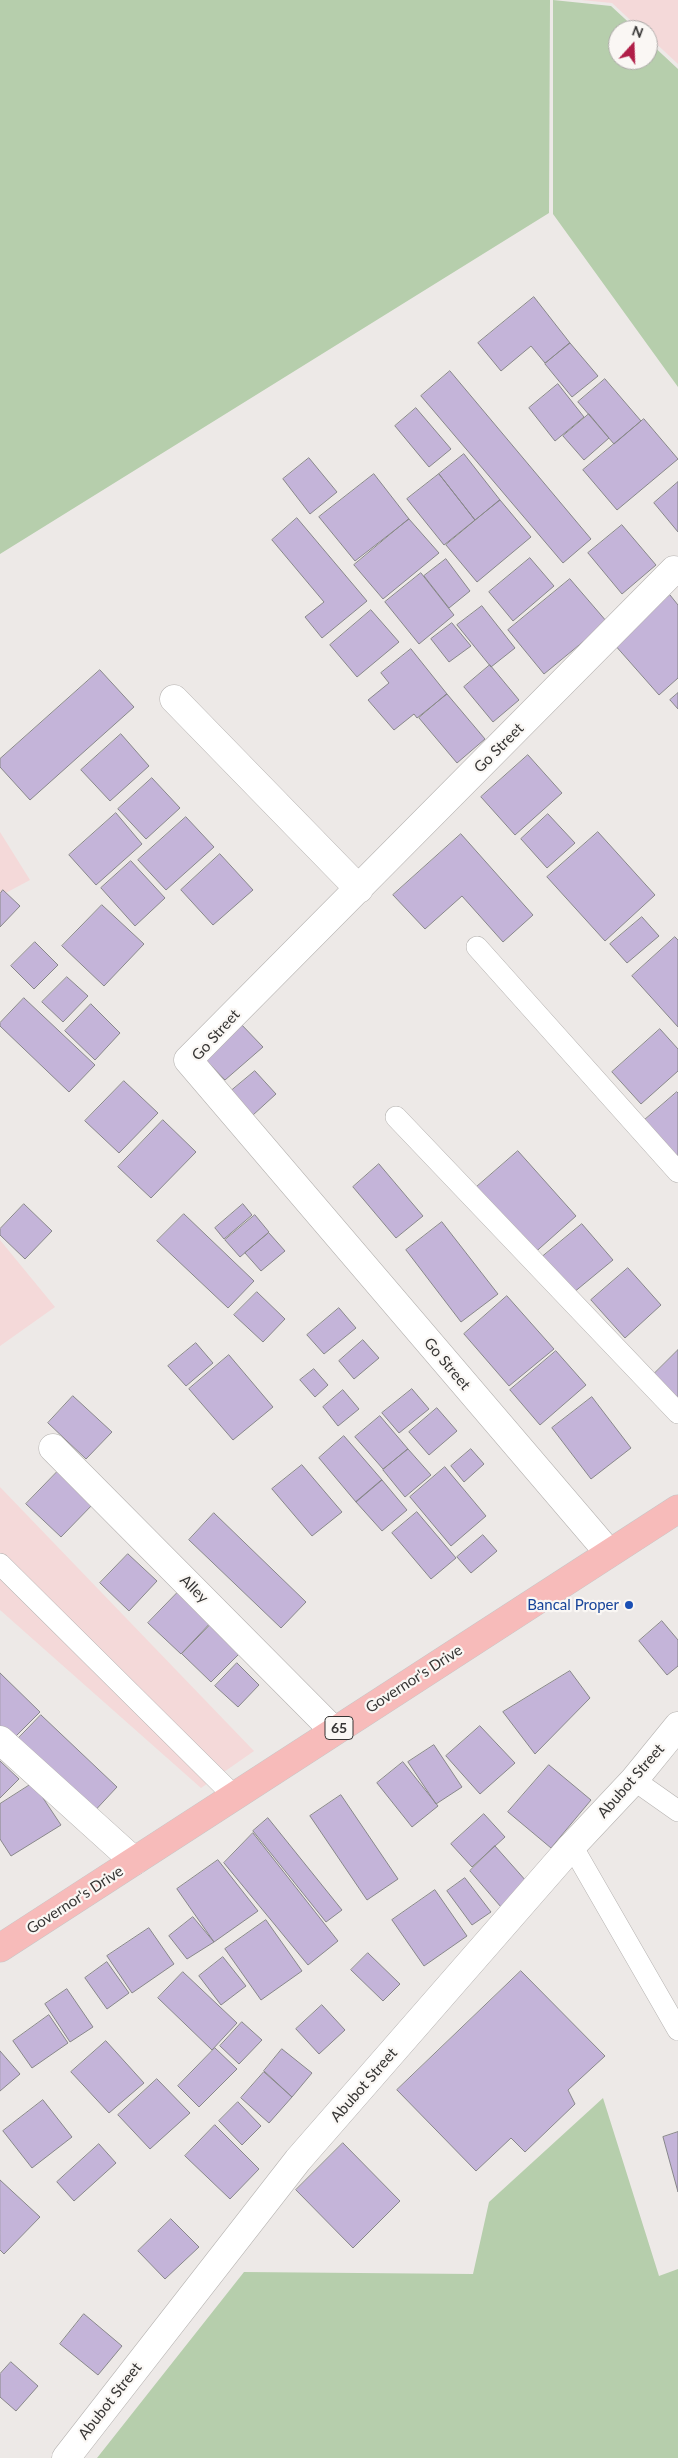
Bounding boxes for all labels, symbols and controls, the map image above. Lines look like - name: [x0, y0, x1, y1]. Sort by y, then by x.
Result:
- north arrow: [608, 20, 658, 70]
- text: N: [630, 22, 646, 41]
- street label: Go Street: [470, 719, 528, 777]
- street label: Go Street: [188, 1006, 244, 1064]
- street label: Go Street: [420, 1334, 474, 1394]
- street label: Alley: [176, 1571, 212, 1607]
- place label: Bancal Proper: [527, 1596, 619, 1614]
- marker: Bancal Proper: [623, 1599, 635, 1611]
- street label: Governor's Drive: [362, 1641, 466, 1717]
- road number: 65: [325, 1716, 353, 1740]
- street label: Abubot Street: [594, 1740, 668, 1822]
- street label: Governor's Drive: [23, 1862, 127, 1938]
- street label: Abubot Street: [327, 2044, 401, 2126]
- street label: Abubot Street: [74, 2359, 146, 2443]

